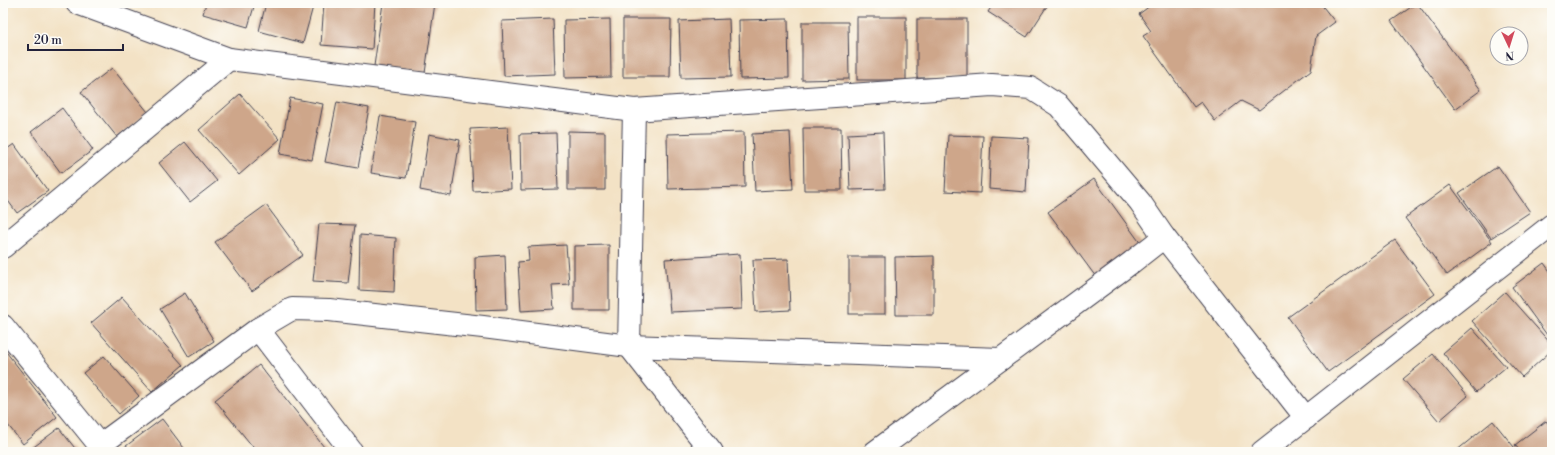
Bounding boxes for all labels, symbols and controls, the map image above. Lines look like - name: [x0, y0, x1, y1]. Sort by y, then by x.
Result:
- scale bar: [28, 26, 123, 52]
- north arrow: [1489, 26, 1529, 66]
- text: 20 m: [34, 33, 62, 48]
- text: N: [1505, 48, 1514, 62]

